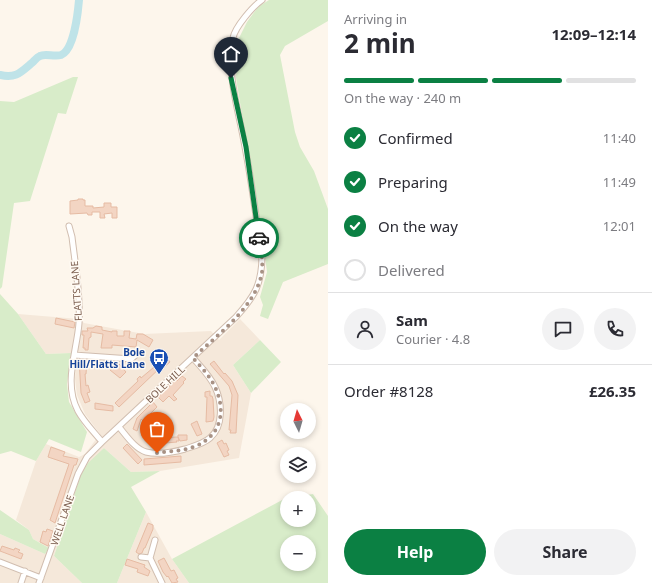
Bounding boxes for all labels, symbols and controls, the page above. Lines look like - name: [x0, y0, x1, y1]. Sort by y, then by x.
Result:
- text: Arriving in: [344, 10, 407, 28]
- text: 12:09–12:14: [551, 24, 636, 44]
- text: 2 min: [344, 25, 416, 61]
- pin: [214, 37, 248, 78]
- icon: home: [220, 43, 242, 65]
- text: On the way · 240 m: [344, 89, 461, 107]
- icon: check: [344, 127, 366, 149]
- text: Confirmed: [378, 128, 453, 148]
- text: 11:40: [603, 129, 636, 147]
- icon: check: [344, 171, 366, 193]
- text: Preparing: [378, 172, 448, 192]
- text: 11:49: [603, 173, 636, 191]
- icon: check: [344, 215, 366, 237]
- text: On the way: [378, 216, 458, 236]
- text: 12:01: [603, 217, 636, 235]
- courier: [239, 218, 279, 258]
- icon: car: [248, 227, 270, 249]
- street label: FLATTS LANE: [67, 260, 85, 322]
- text: Delivered: [378, 260, 445, 280]
- button: person: [344, 308, 386, 350]
- button: chat: [542, 308, 584, 350]
- button: phone: [594, 308, 636, 350]
- text: Sam: [396, 310, 428, 330]
- text: Courier · 4.8: [396, 330, 470, 348]
- place label: Bole Hill/Flatts Lane: [69, 345, 145, 371]
- bus stop icon: Bole Hill/Flatts Lane: [148, 347, 170, 375]
- street label: BOLE HILL: [142, 362, 188, 406]
- text: Order #8128: [344, 381, 433, 401]
- text: £26.35: [589, 381, 636, 401]
- north arrow: [280, 403, 316, 439]
- map controls: [280, 403, 316, 571]
- pin: [140, 412, 174, 453]
- icon: bag: [146, 418, 168, 440]
- button: layers: [280, 447, 316, 483]
- button: +: [280, 491, 316, 527]
- street label: WELL LANE: [47, 493, 77, 547]
- button: Help: [344, 529, 486, 575]
- button: Share: [494, 529, 636, 575]
- button: −: [280, 535, 316, 571]

